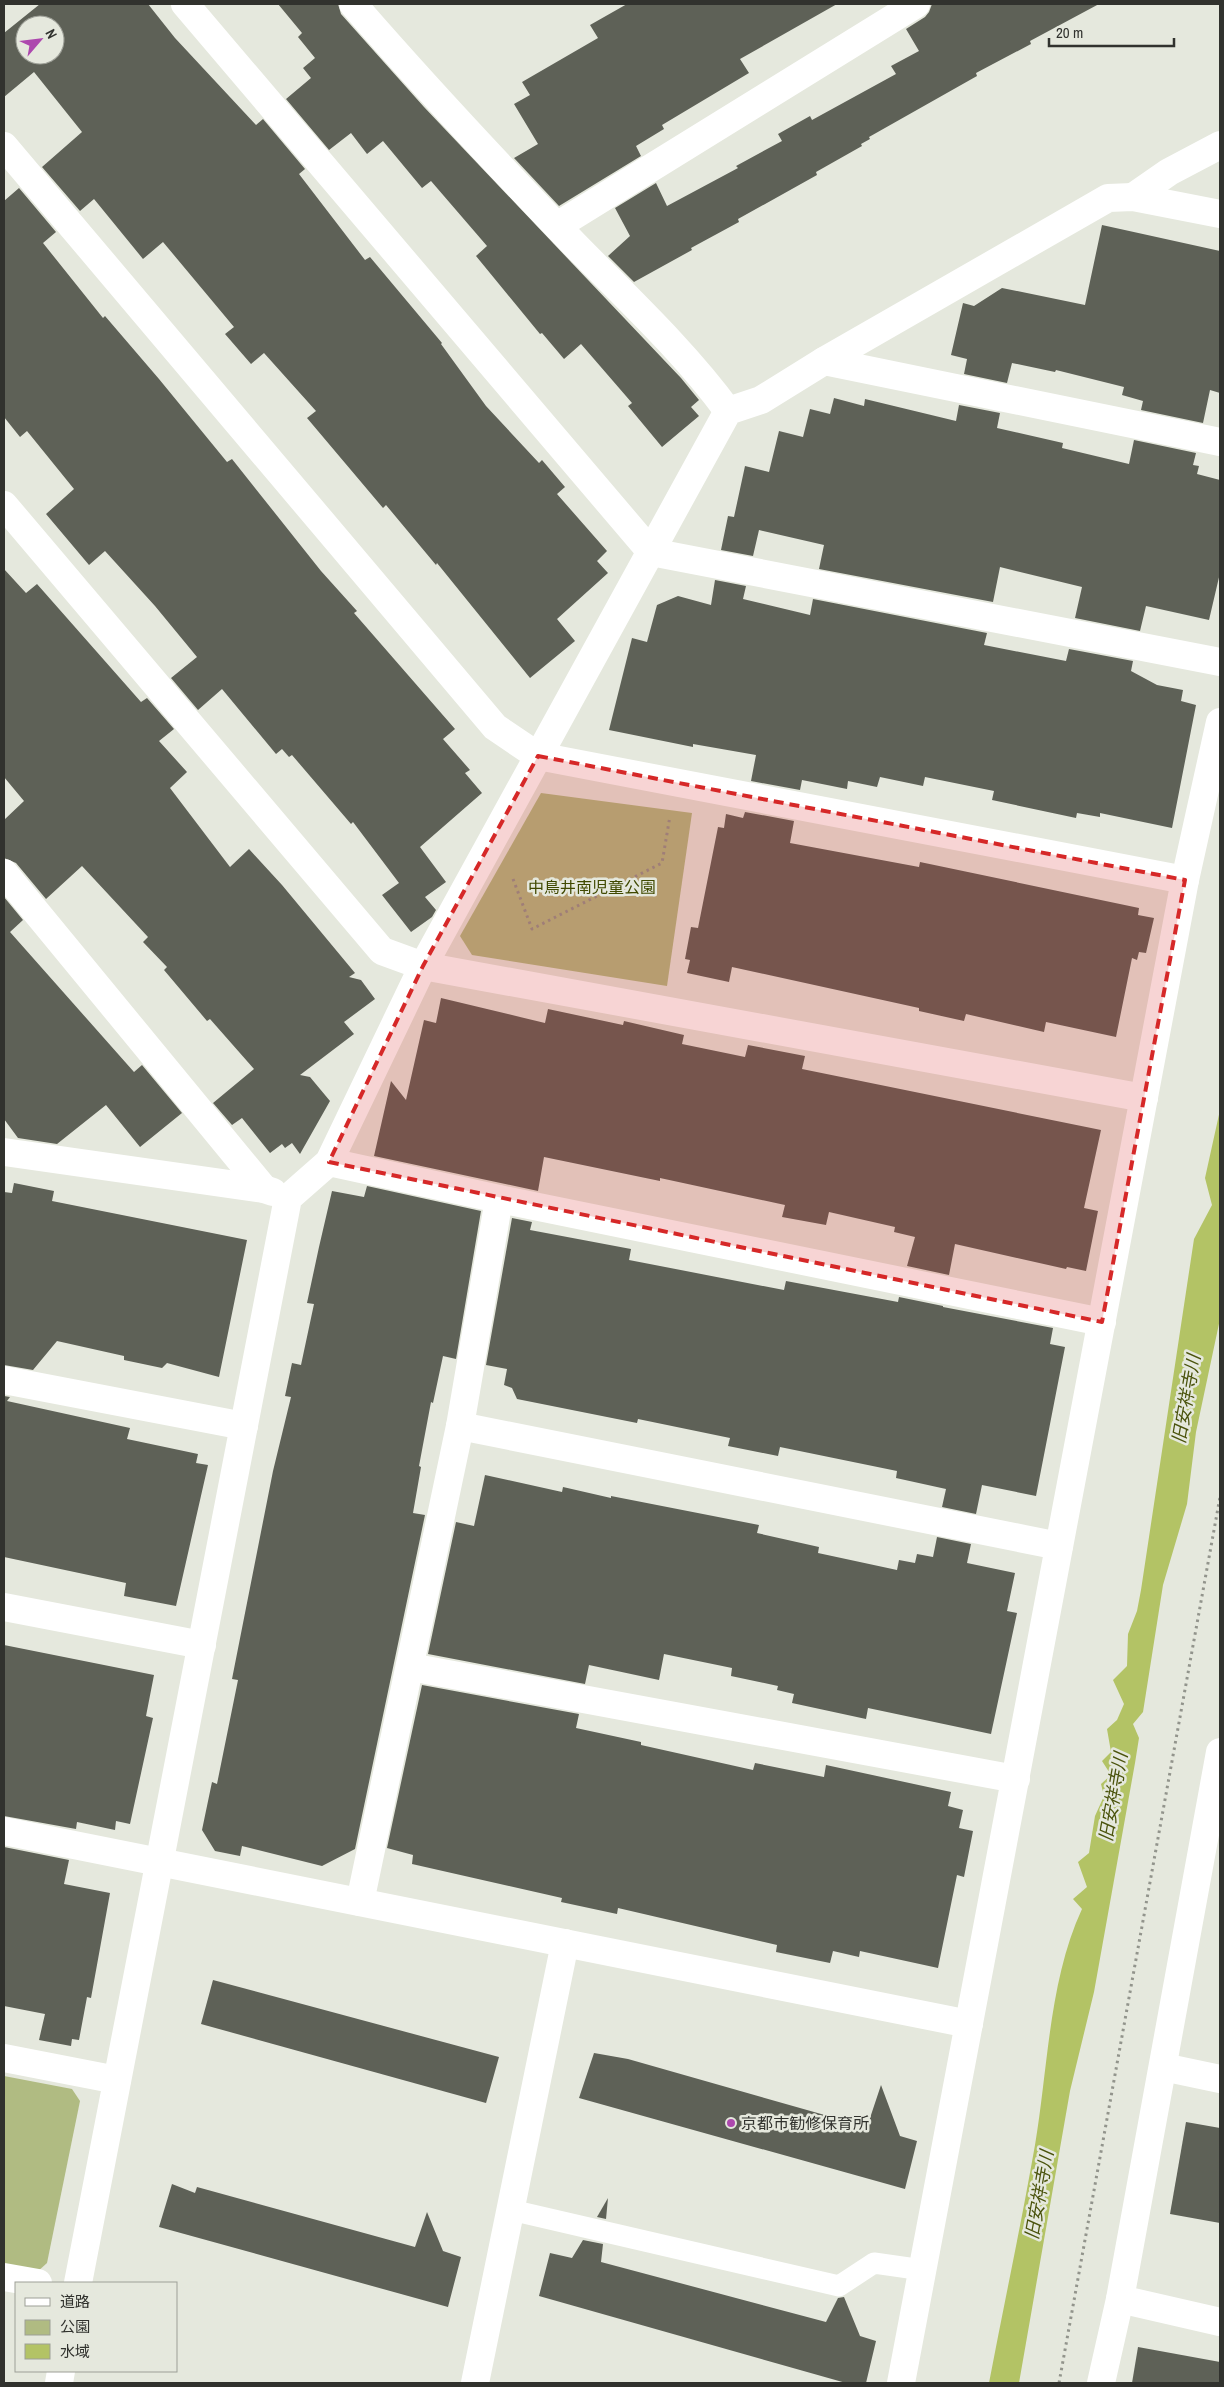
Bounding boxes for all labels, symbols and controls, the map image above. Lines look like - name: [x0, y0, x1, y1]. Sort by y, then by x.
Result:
- north arrow: [15, 15, 65, 65]
- scale bar: [1049, 15, 1174, 47]
- text: 20 m: [1056, 22, 1083, 43]
- text: N: [42, 26, 61, 42]
- park label: 中鳥井南児童公園: [528, 876, 656, 898]
- water label: 旧安祥寺川: [1166, 1351, 1206, 1445]
- water label: 旧安祥寺川: [1093, 1749, 1133, 1843]
- place label: 京都市勧修保育所: [741, 2112, 869, 2134]
- marker: 京都市勧修保育所: [725, 2117, 737, 2129]
- water label: 旧安祥寺川: [1019, 2147, 1059, 2241]
- legend: [15, 2282, 178, 2372]
- text: 道路: [60, 2291, 90, 2312]
- text: 公園: [60, 2316, 90, 2337]
- text: 水域: [60, 2341, 90, 2362]

